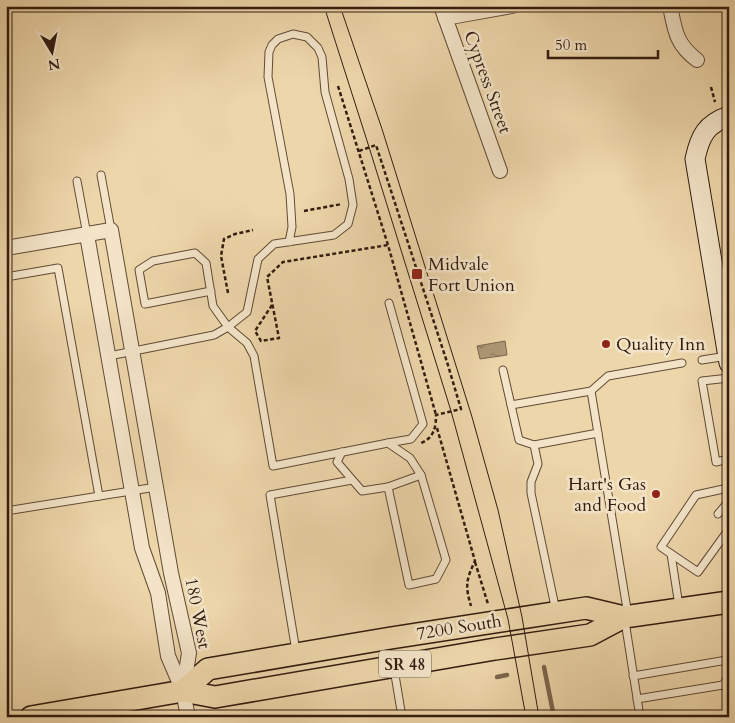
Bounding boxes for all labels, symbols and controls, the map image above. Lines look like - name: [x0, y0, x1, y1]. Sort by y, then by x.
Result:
- street label: Cypress Street: [457, 27, 518, 137]
- north arrow: [28, 28, 78, 78]
- scale bar: [548, 28, 658, 60]
- text: 50 m: [555, 35, 587, 55]
- text: N: [47, 54, 62, 75]
- place label: Midvale Fort Union: [428, 252, 516, 298]
- marker: Midvale Fort Union: [410, 267, 424, 281]
- place label: Quality Inn: [616, 332, 706, 357]
- marker: Quality Inn: [600, 338, 612, 350]
- place label: Hart's Gas and Food: [568, 472, 646, 518]
- marker: Hart's Gas and Food: [650, 488, 662, 500]
- street label: 180 West: [178, 575, 217, 651]
- street label: 7200 South: [415, 608, 504, 647]
- road number: SR 48: [379, 651, 431, 678]

